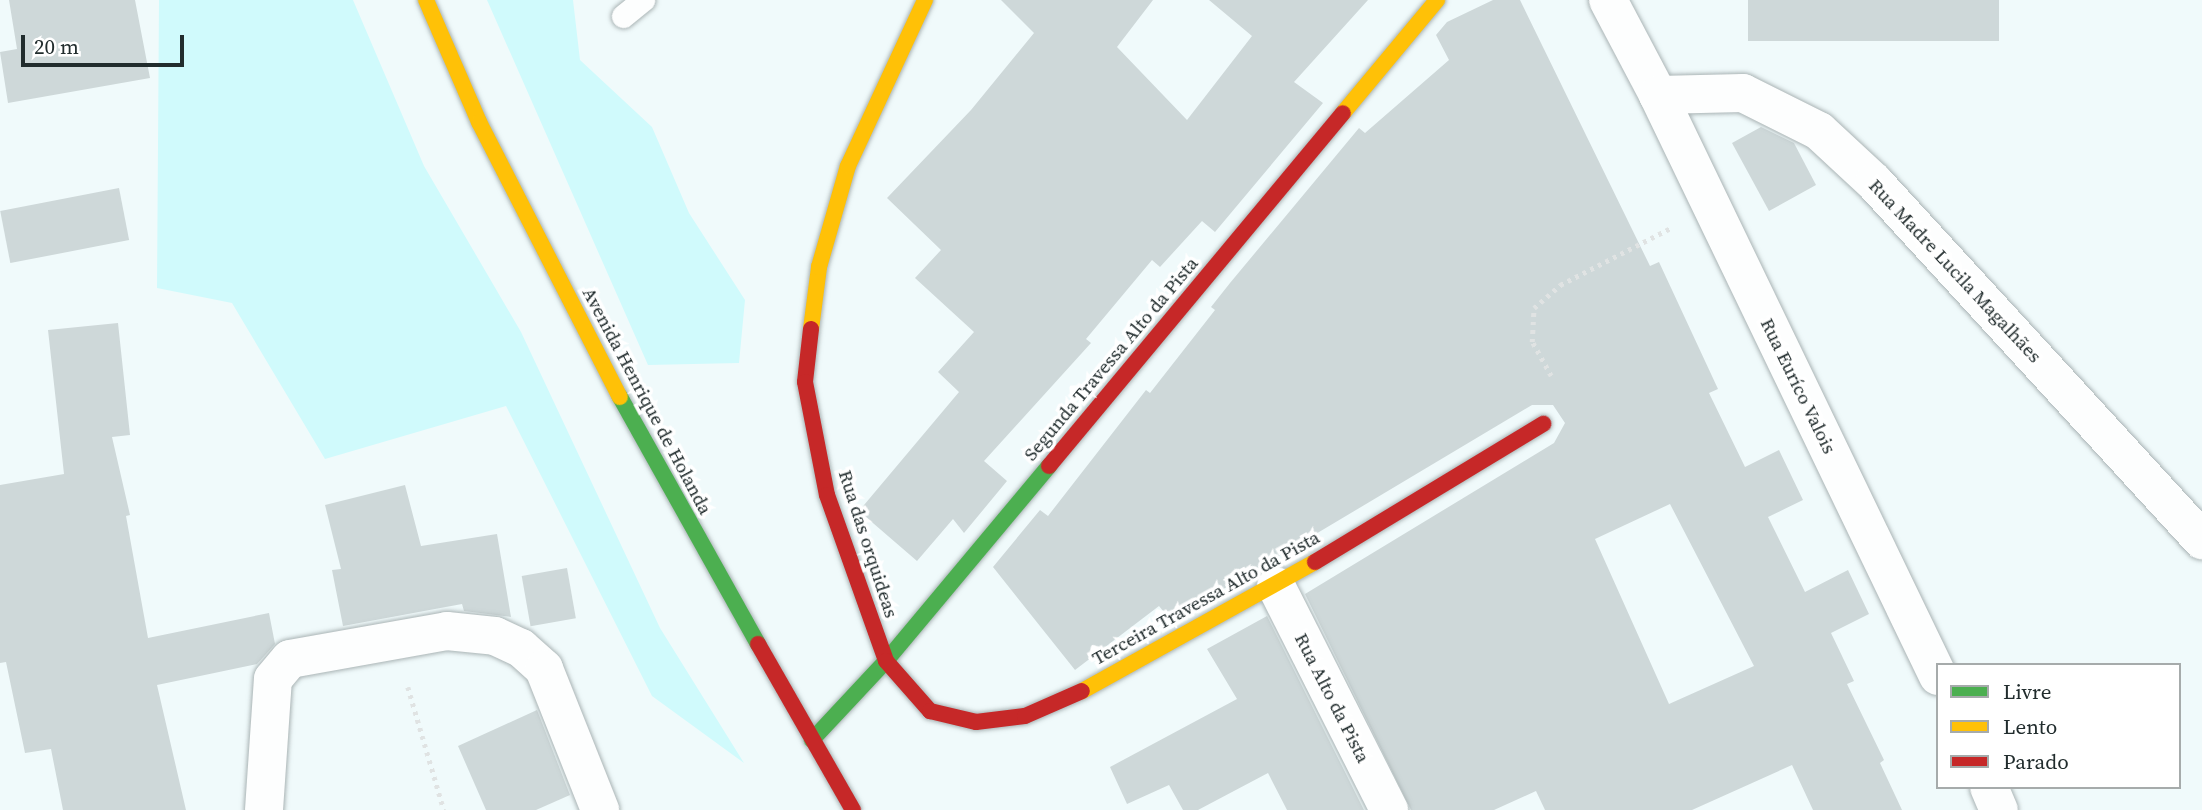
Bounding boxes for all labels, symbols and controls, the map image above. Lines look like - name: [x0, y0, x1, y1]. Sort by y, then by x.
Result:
- scale bar: [24, 21, 187, 65]
- text: 20 m: [34, 32, 79, 61]
- street label: Rua Madre Lucila Magalhães: [1864, 174, 2046, 368]
- street label: Segunda Travessa Alto da Pista: [1019, 252, 1203, 466]
- street label: Avenida Henrique de Holanda: [577, 284, 717, 518]
- street label: Rua Euríco Valois: [1755, 314, 1841, 458]
- street label: Rua das orquideas: [833, 467, 903, 621]
- street label: Terceira Travessa Alto da Pista: [1088, 526, 1324, 670]
- street label: Rua Alto da Pista: [1290, 629, 1374, 767]
- legend: [1936, 663, 2181, 789]
- text: Livre: [2003, 677, 2051, 706]
- text: Lento: [2003, 712, 2057, 741]
- text: Parado: [2003, 747, 2069, 776]

